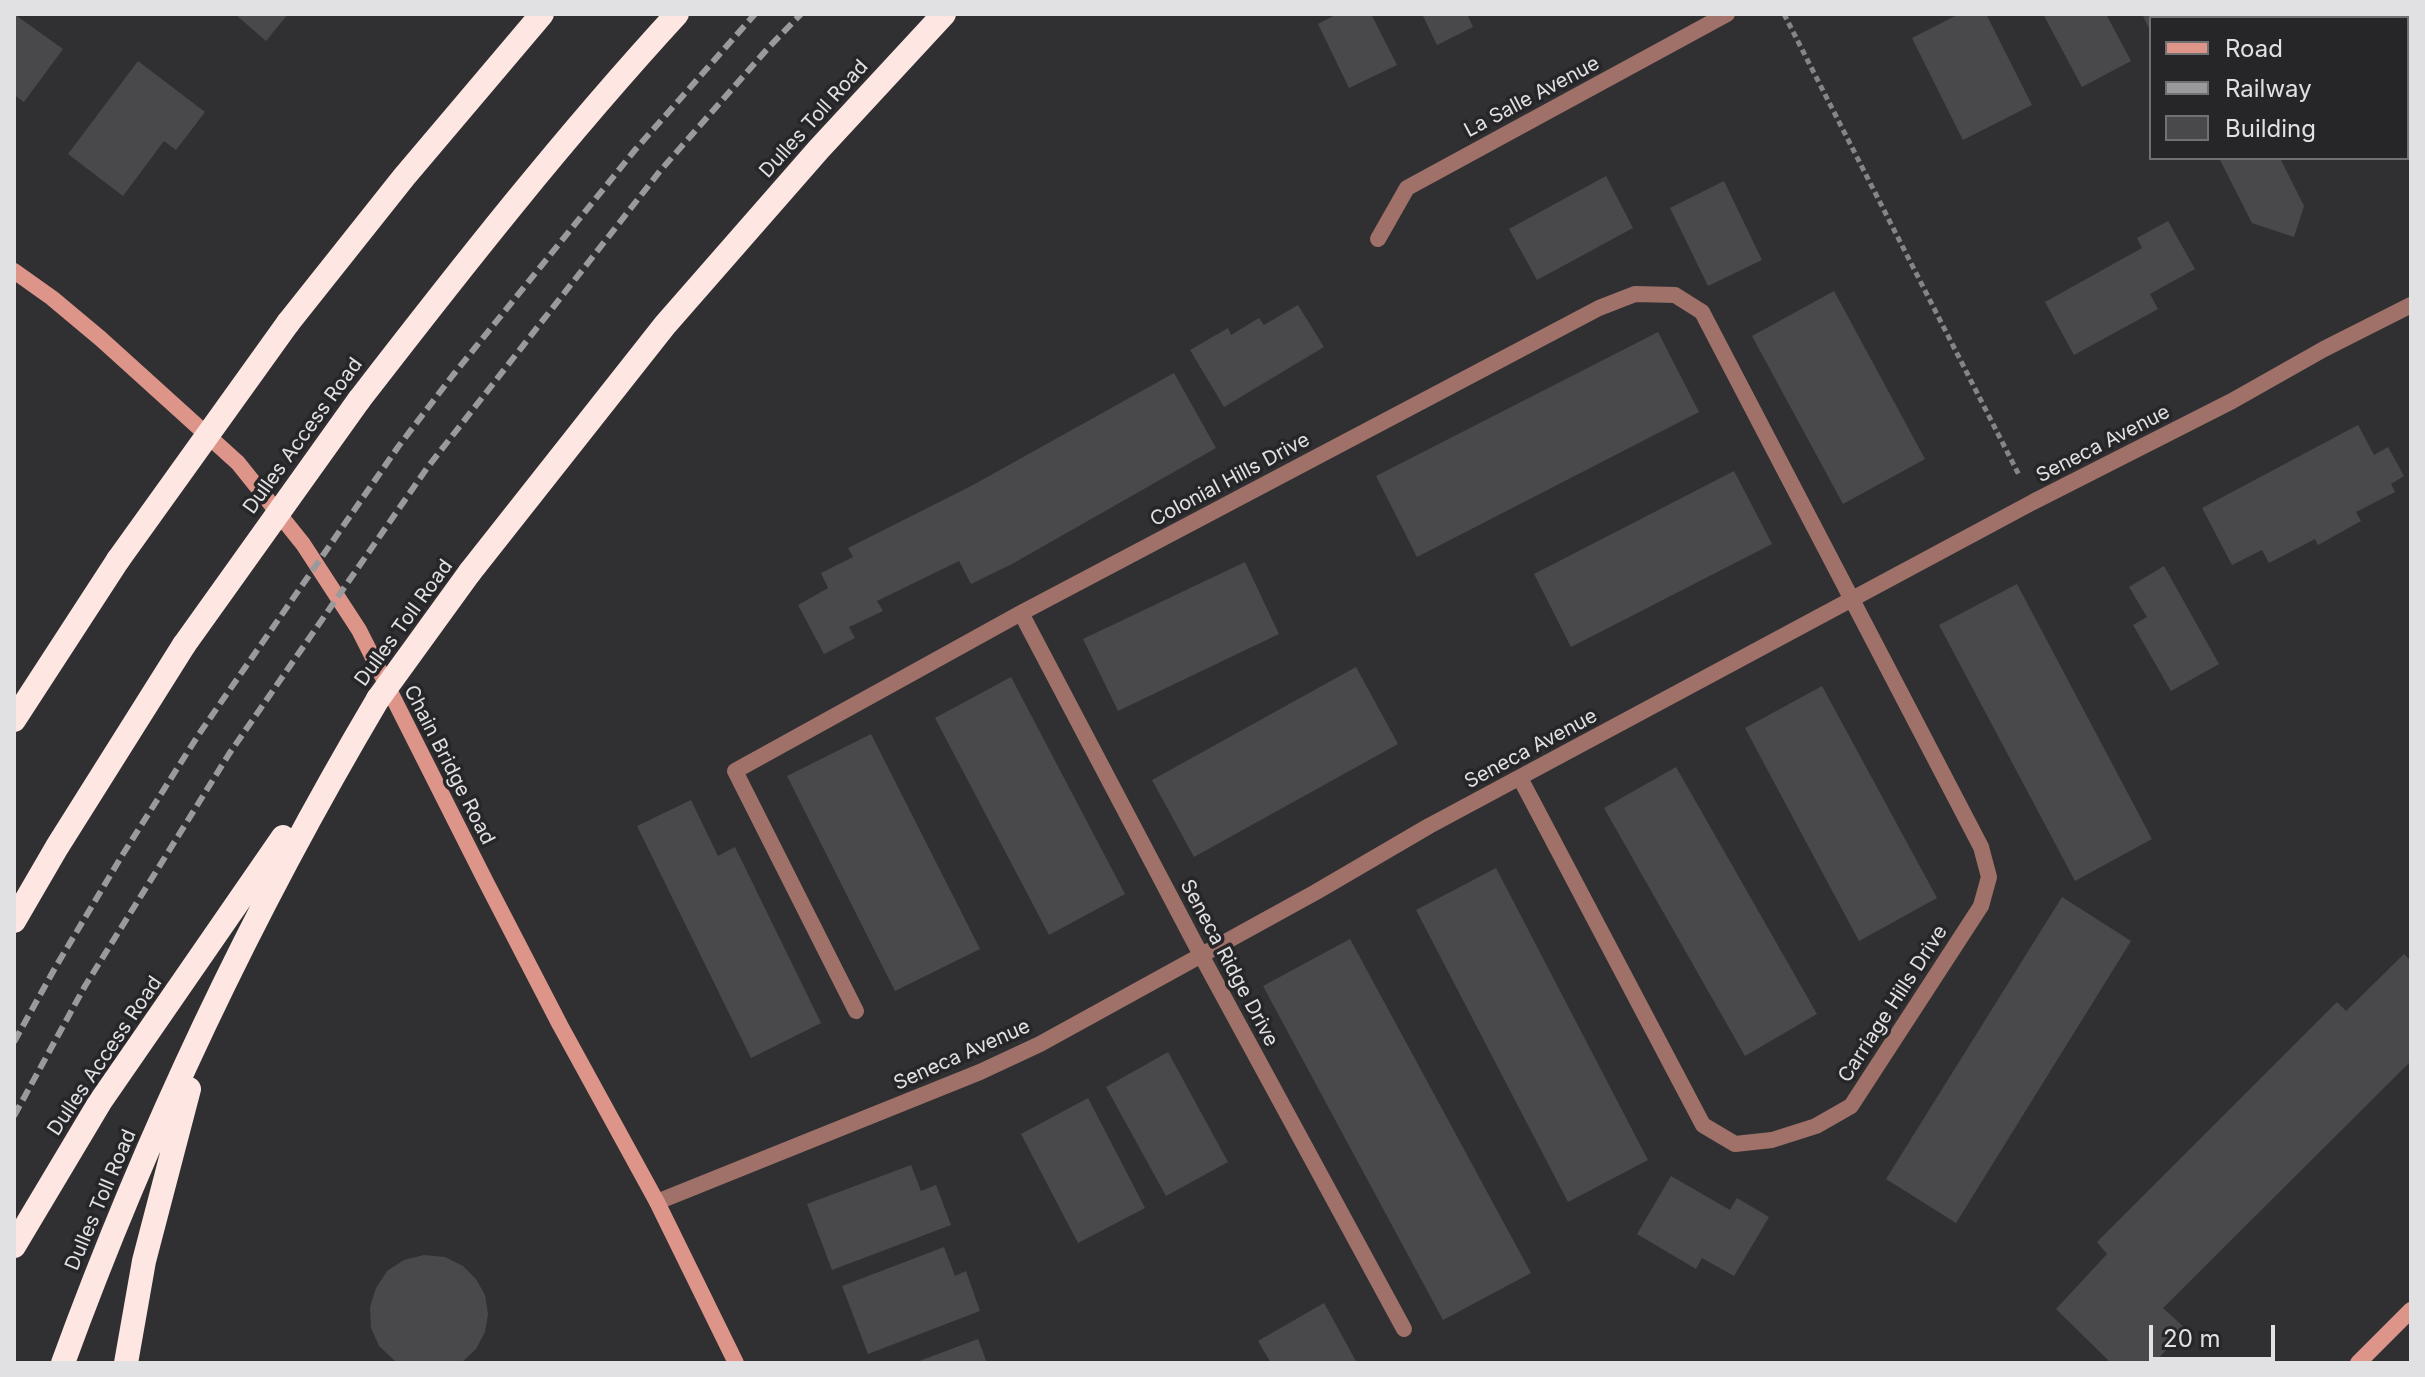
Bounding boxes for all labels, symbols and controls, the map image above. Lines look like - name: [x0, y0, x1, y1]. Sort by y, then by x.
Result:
- legend: [2149, 16, 2409, 160]
- text: Road: [2225, 34, 2283, 63]
- street label: La Salle Avenue: [1460, 51, 1604, 143]
- street label: Dulles Toll Road: [755, 55, 873, 183]
- text: Railway: [2225, 74, 2312, 103]
- text: Building: [2225, 114, 2316, 143]
- street label: Dulles Access Road: [238, 353, 368, 519]
- street label: Seneca Avenue: [2032, 400, 2174, 488]
- street label: Colonial Hills Drive: [1146, 428, 1314, 532]
- street label: Dulles Toll Road: [350, 555, 458, 691]
- street label: Chain Bridge Road: [398, 681, 500, 849]
- street label: Seneca Avenue: [1461, 704, 1601, 794]
- street label: Seneca Ridge Drive: [1175, 875, 1283, 1051]
- street label: Carriage Hills Drive: [1833, 921, 1953, 1087]
- street label: Dulles Access Road: [43, 972, 167, 1140]
- street label: Seneca Avenue: [890, 1014, 1034, 1096]
- street label: Dulles Toll Road: [61, 1126, 141, 1274]
- scale bar: [2153, 1309, 2279, 1359]
- text: 20 m: [2163, 1324, 2221, 1353]

